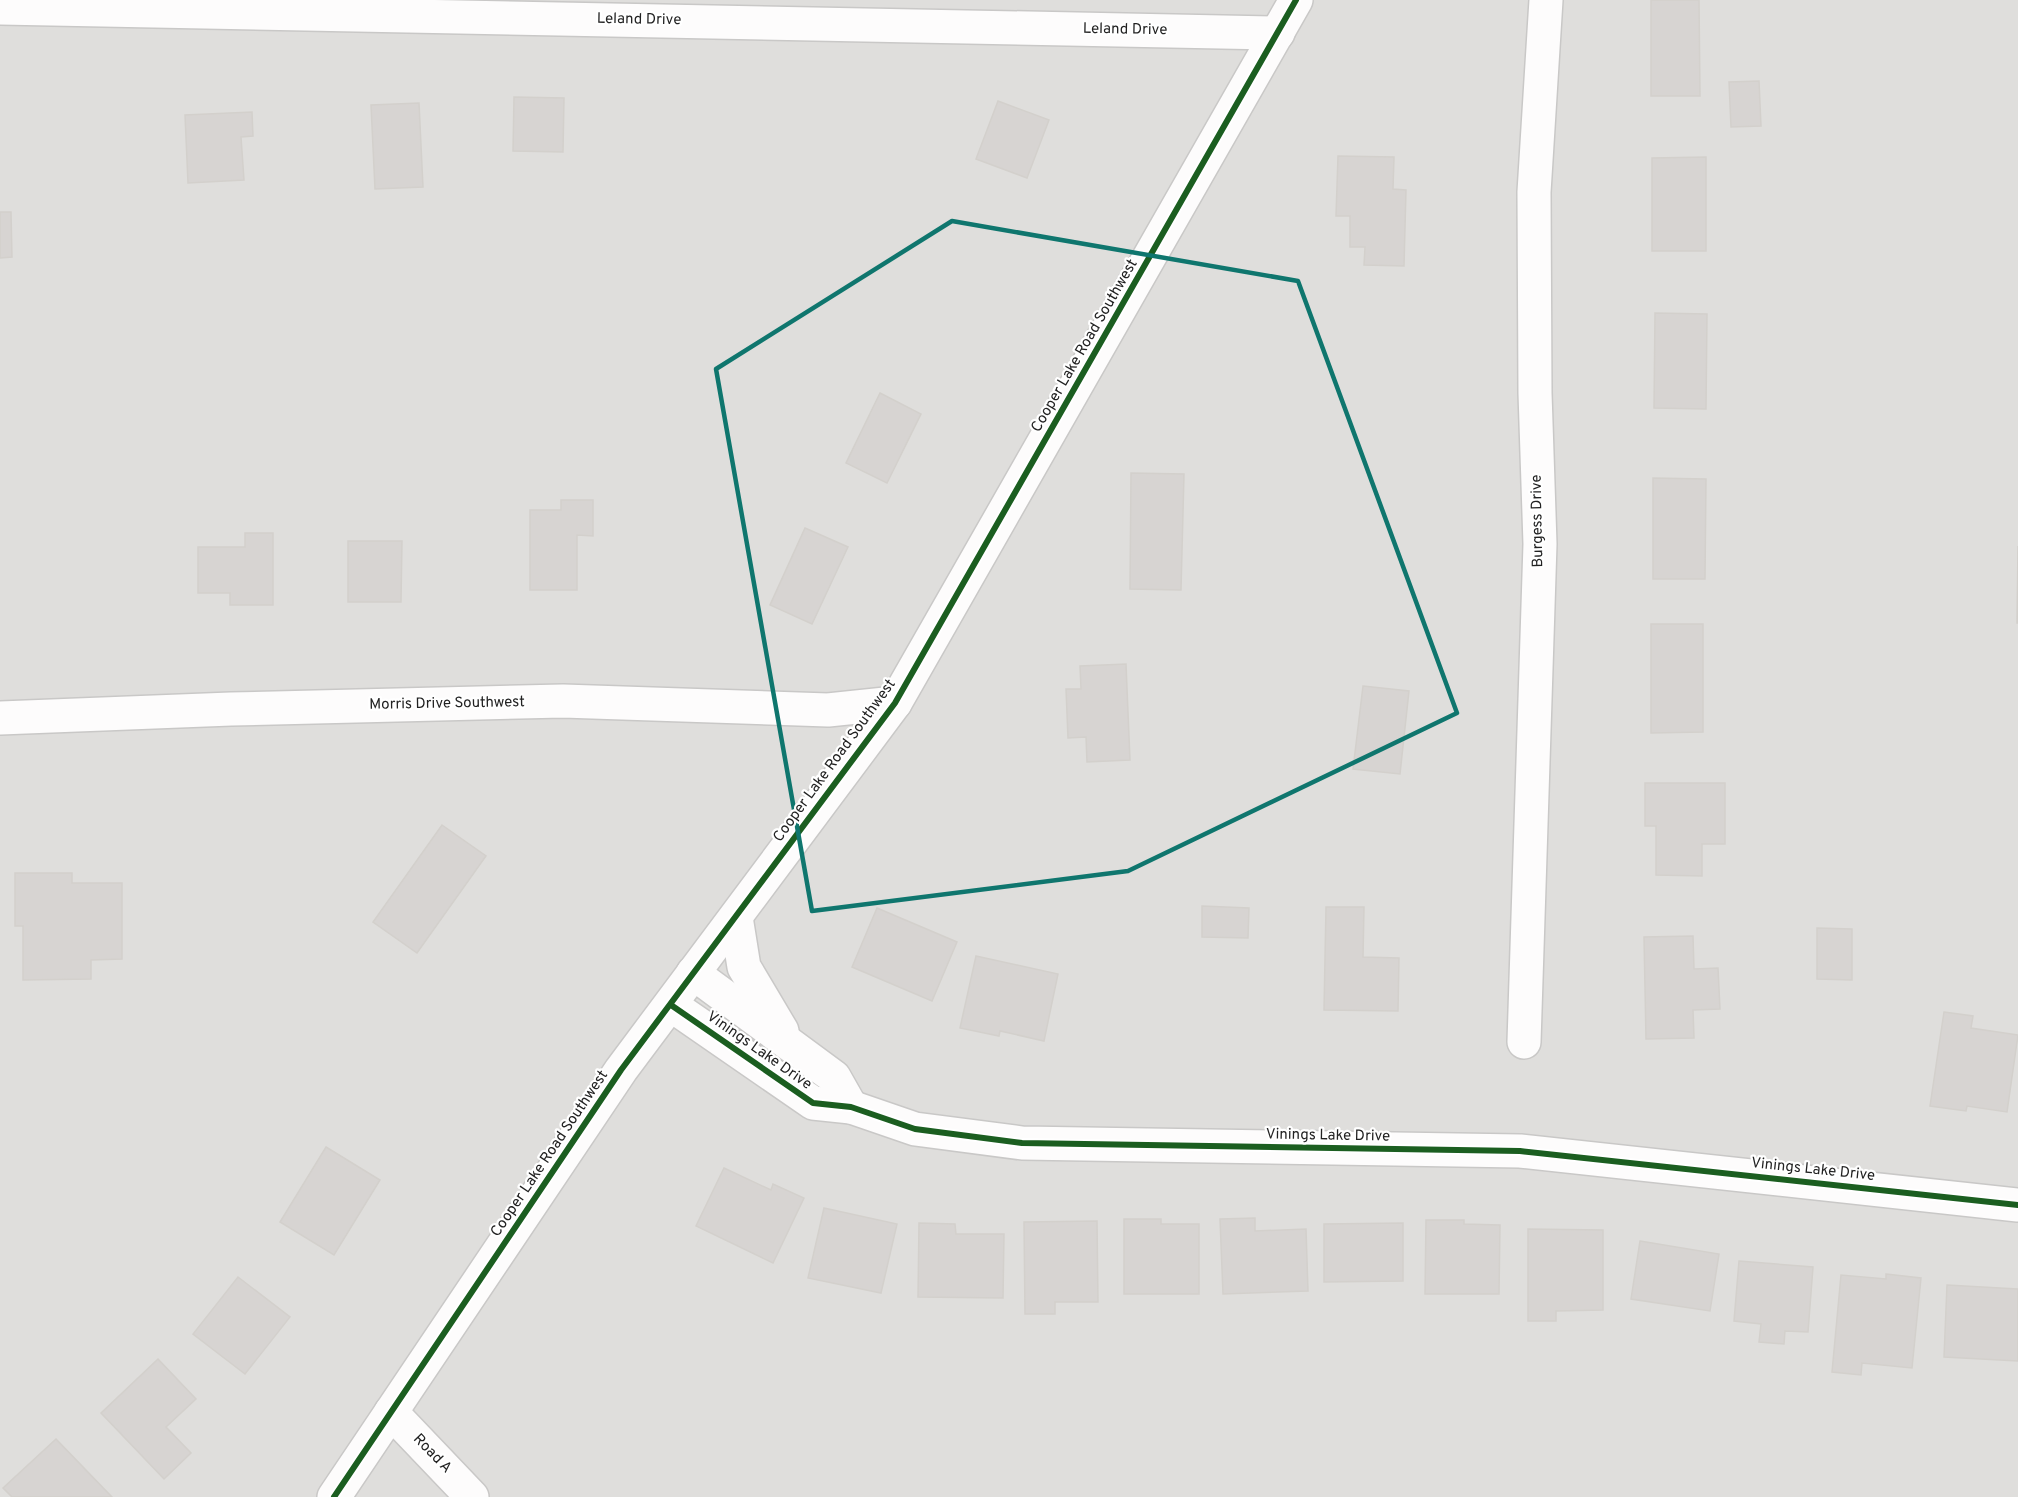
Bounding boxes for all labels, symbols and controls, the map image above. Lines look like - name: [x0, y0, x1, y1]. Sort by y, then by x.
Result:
- street label: Leland Drive: [597, 10, 681, 30]
- street label: Leland Drive: [1083, 20, 1167, 40]
- street label: Cooper Lake Road Southwest: [1028, 256, 1142, 436]
- street label: Burgess Drive: [1528, 474, 1548, 568]
- street label: Cooper Lake Road Southwest: [769, 676, 901, 846]
- street label: Morris Drive Southwest: [369, 693, 525, 715]
- street label: Vinings Lake Drive: [703, 1008, 815, 1094]
- street label: Cooper Lake Road Southwest: [487, 1067, 613, 1241]
- street label: Vinings Lake Drive: [1266, 1125, 1390, 1147]
- street label: Vinings Lake Drive: [1750, 1154, 1876, 1186]
- street label: Road A: [409, 1430, 455, 1478]

